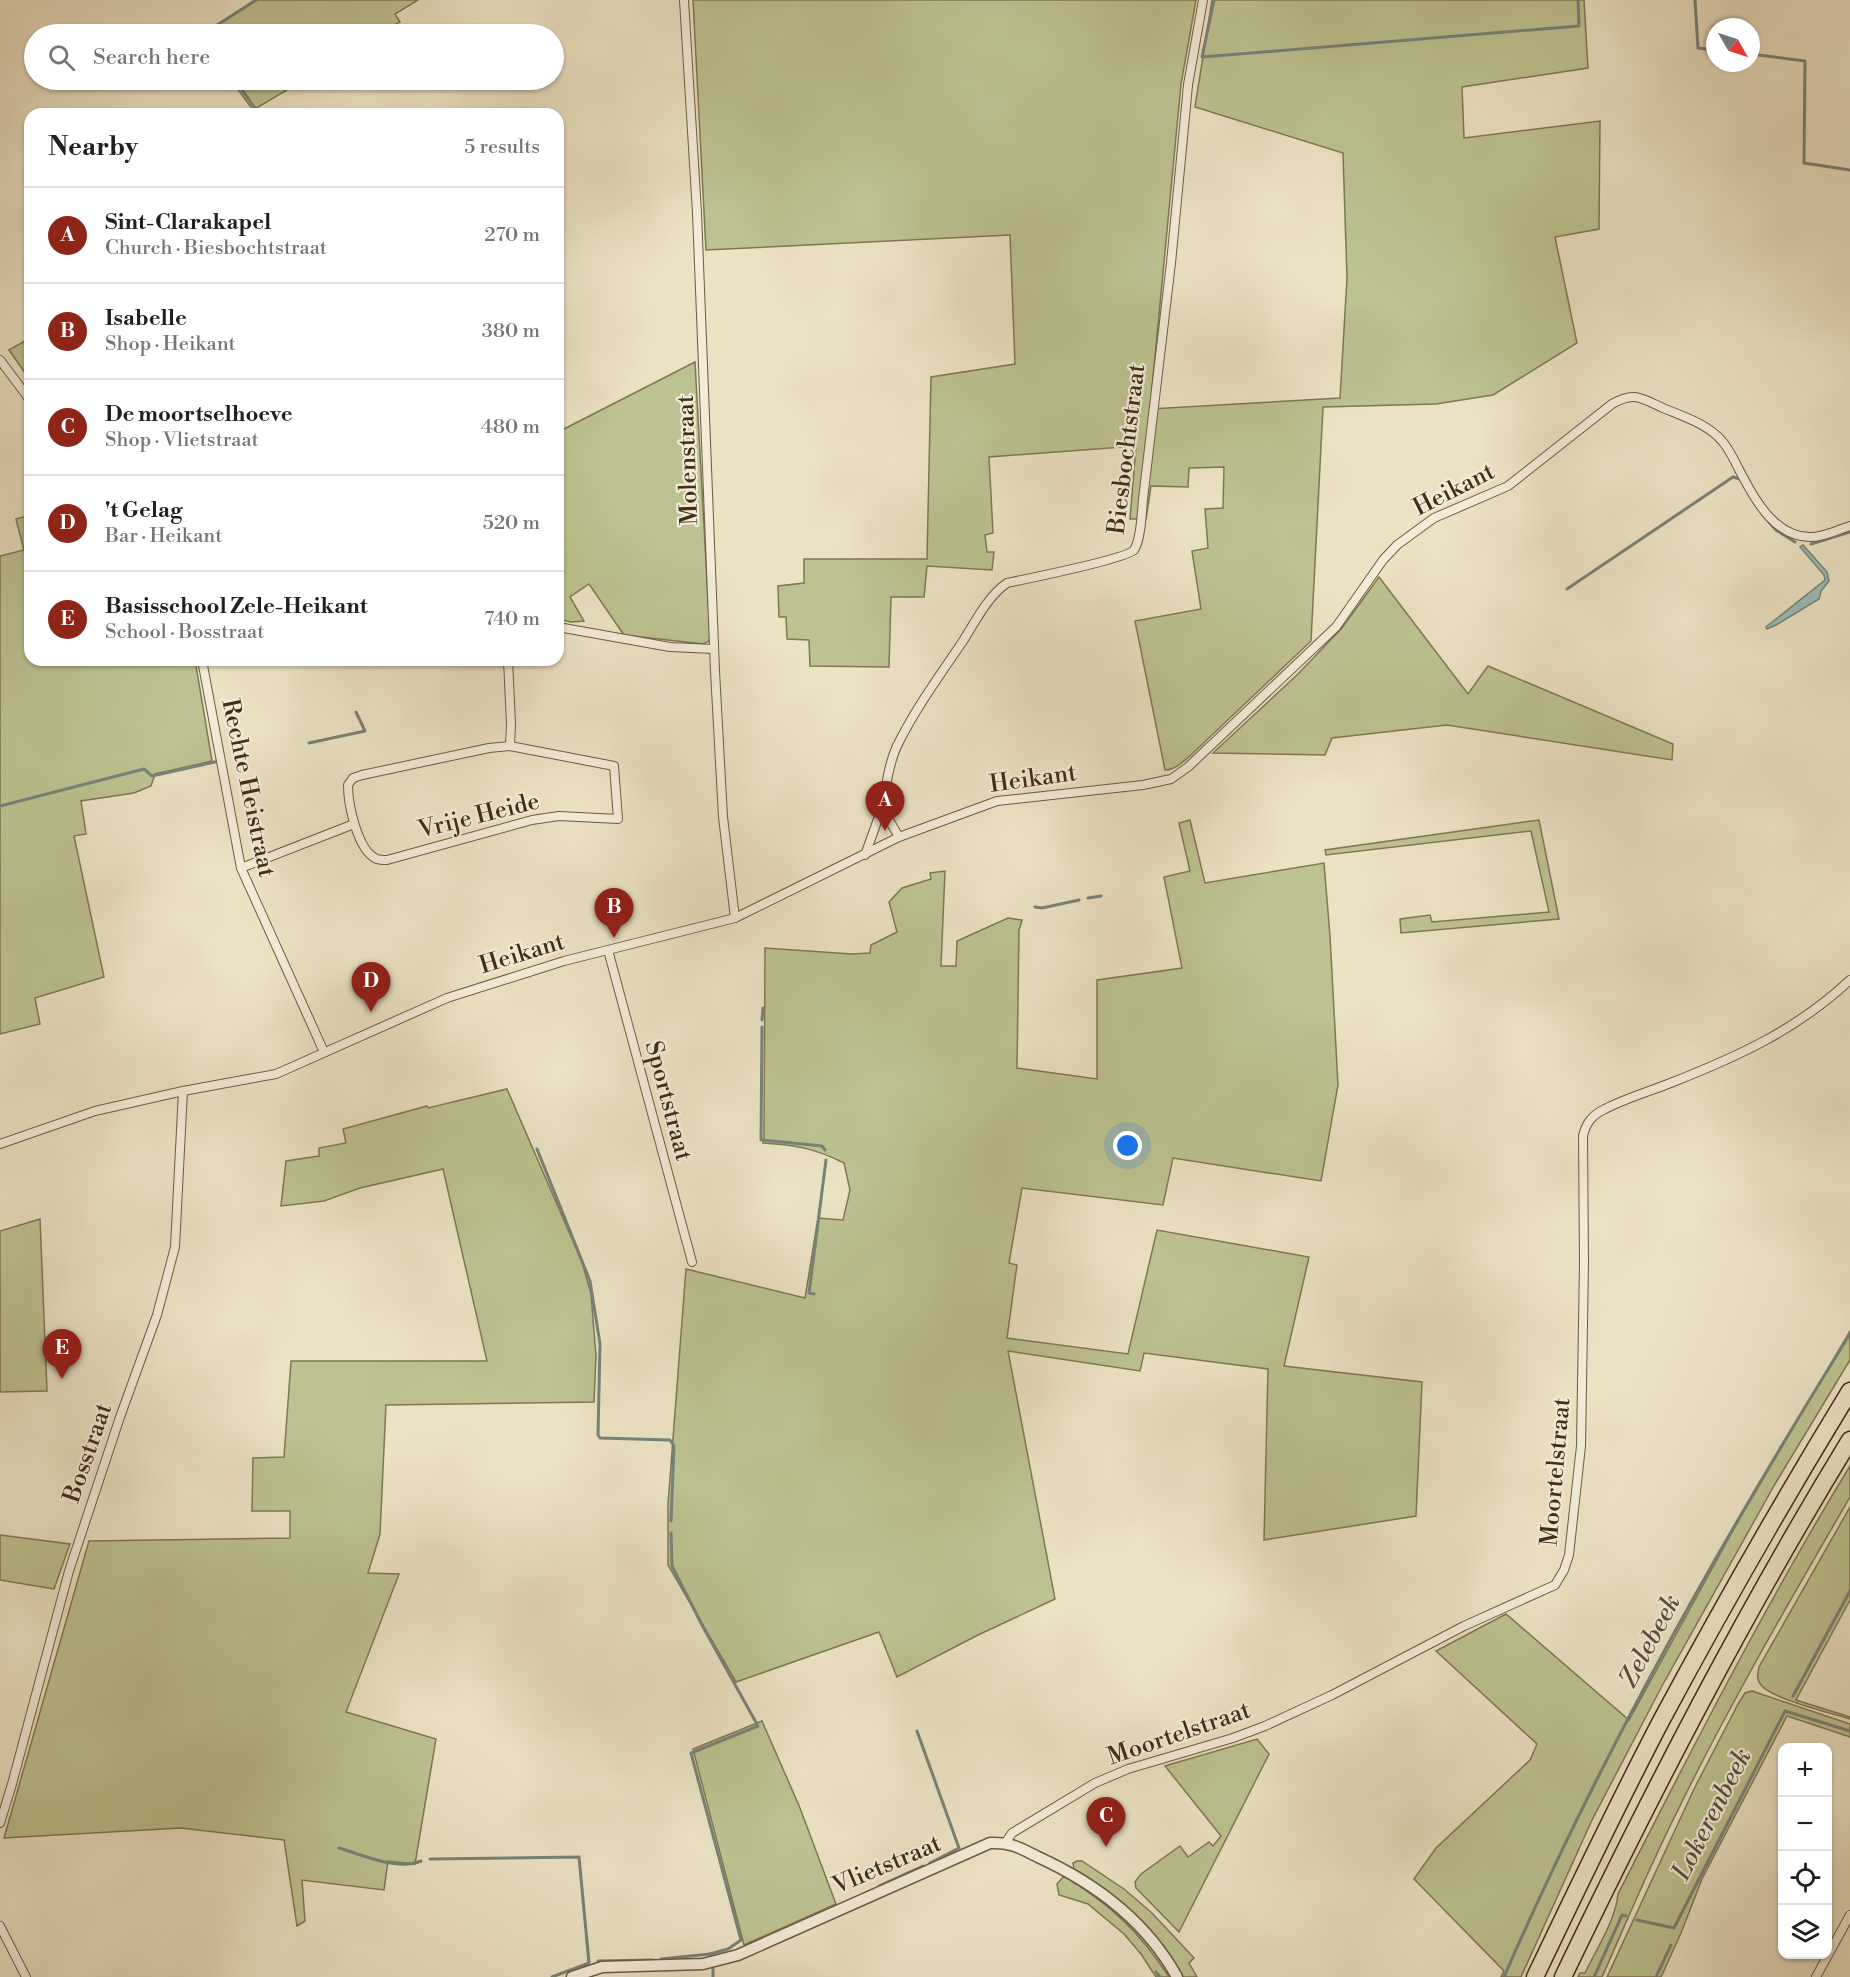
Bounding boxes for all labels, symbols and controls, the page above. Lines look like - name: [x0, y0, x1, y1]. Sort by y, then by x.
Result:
- north arrow: [1706, 18, 1760, 72]
- search box: [24, 24, 564, 90]
- icon: search: [45, 41, 78, 74]
- text: Search here: [93, 44, 210, 71]
- text: Nearby: [48, 131, 138, 163]
- text: 5 results: [464, 135, 540, 160]
- text: Sint-Clarakapel: [105, 209, 271, 236]
- text: A: [60, 223, 75, 248]
- text: 270 m: [484, 223, 540, 248]
- text: Church · Biesbochtstraat: [105, 236, 327, 261]
- text: Isabelle: [105, 305, 187, 332]
- text: B: [60, 319, 75, 344]
- text: 380 m: [482, 319, 540, 344]
- text: Shop · Heikant: [105, 332, 236, 357]
- street label: Biesbochtstraat: [1102, 362, 1152, 537]
- street label: Molenstraat: [671, 394, 705, 526]
- text: De moortselhoeve: [105, 401, 293, 428]
- text: C: [60, 415, 75, 440]
- text: 480 m: [481, 415, 540, 440]
- text: Shop · Vlietstraat: [105, 428, 259, 453]
- street label: Heikant: [1408, 457, 1500, 523]
- text: 't Gelag: [105, 497, 182, 524]
- text: D: [60, 511, 75, 536]
- text: 520 m: [483, 511, 540, 536]
- text: Bar · Heikant: [105, 524, 222, 549]
- text: Basisschool Zele-Heikant: [105, 593, 368, 620]
- text: E: [61, 607, 74, 632]
- text: 740 m: [484, 607, 540, 632]
- text: School · Bosstraat: [105, 620, 264, 645]
- street label: Rechte Heistraat: [214, 696, 282, 880]
- street label: Heikant: [988, 758, 1079, 800]
- pin: A: [866, 782, 904, 831]
- street label: Vrije Heide: [414, 786, 543, 846]
- pin: B: [594, 888, 634, 938]
- street label: Heikant: [476, 927, 569, 981]
- pin: D: [352, 962, 391, 1012]
- street label: Sportstraat: [638, 1038, 699, 1165]
- your location: [1113, 1131, 1142, 1160]
- pin: E: [42, 1330, 82, 1379]
- street label: Moortelstraat: [1535, 1396, 1577, 1548]
- street label: Bosstraat: [57, 1399, 119, 1508]
- water label: Zelebeek: [1612, 1589, 1688, 1693]
- street label: Moortelstraat: [1104, 1695, 1255, 1772]
- water label: Lokerenbeek: [1665, 1743, 1759, 1886]
- map controls: [1778, 1743, 1832, 1959]
- button: +: [1778, 1743, 1832, 1797]
- button: −: [1778, 1797, 1832, 1851]
- pin: C: [1086, 1798, 1126, 1847]
- street label: Vlietstraat: [827, 1829, 946, 1902]
- button: locate: [1778, 1851, 1832, 1905]
- button: layers: [1778, 1905, 1832, 1959]

